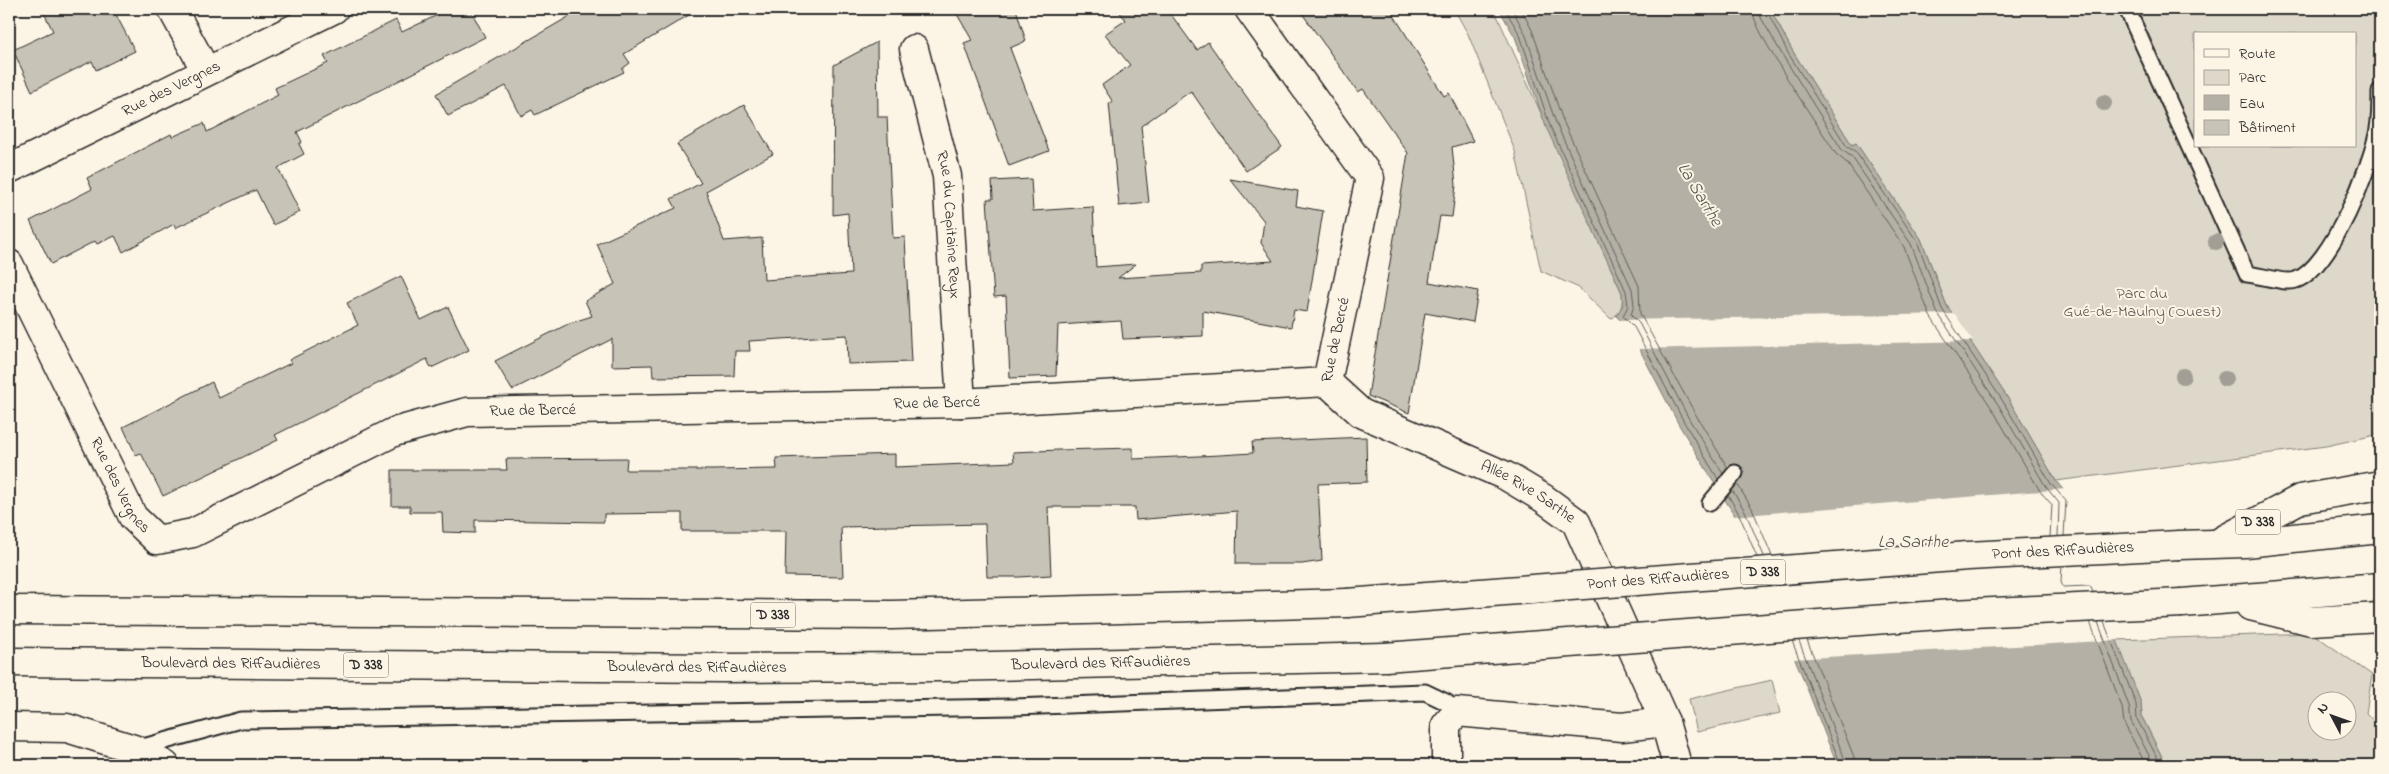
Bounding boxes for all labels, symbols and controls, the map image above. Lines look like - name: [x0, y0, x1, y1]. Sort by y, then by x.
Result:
- legend: [2194, 32, 2356, 148]
- text: Route: [2239, 43, 2276, 65]
- street label: Rue des Vergnes: [118, 55, 225, 124]
- text: Parc: [2239, 67, 2267, 89]
- text: Eau: [2239, 93, 2265, 115]
- text: Bâtiment: [2238, 117, 2296, 139]
- street label: Rue du Capitaine Reyx: [929, 148, 967, 300]
- water label: La Sarthe: [1670, 158, 1729, 233]
- park label: Parc du Gué-de-Maulny (Ouest): [2063, 282, 2221, 324]
- street label: Rue de Bercé: [1315, 294, 1357, 385]
- street label: Rue de Bercé: [893, 390, 981, 416]
- street label: Rue de Bercé: [489, 398, 577, 424]
- street label: Rue des Vergnes: [84, 433, 156, 540]
- street label: Allée Rive Sarthe: [1477, 454, 1581, 530]
- road number: D 338: [2236, 510, 2280, 534]
- water label: La Sarthe: [1878, 530, 1949, 556]
- street label: Pont des Riffaudières: [1991, 535, 2135, 567]
- road number: D 338: [1740, 560, 1786, 584]
- street label: Pont des Riffaudières: [1586, 562, 1730, 597]
- road number: D 338: [750, 602, 796, 628]
- street label: Boulevard des Riffaudières: [1010, 649, 1191, 678]
- street label: Boulevard des Riffaudières: [140, 651, 321, 677]
- road number: D 338: [344, 652, 388, 678]
- street label: Boulevard des Riffaudières: [606, 655, 787, 680]
- north arrow: [2306, 692, 2356, 742]
- text: N: [2312, 698, 2334, 719]

